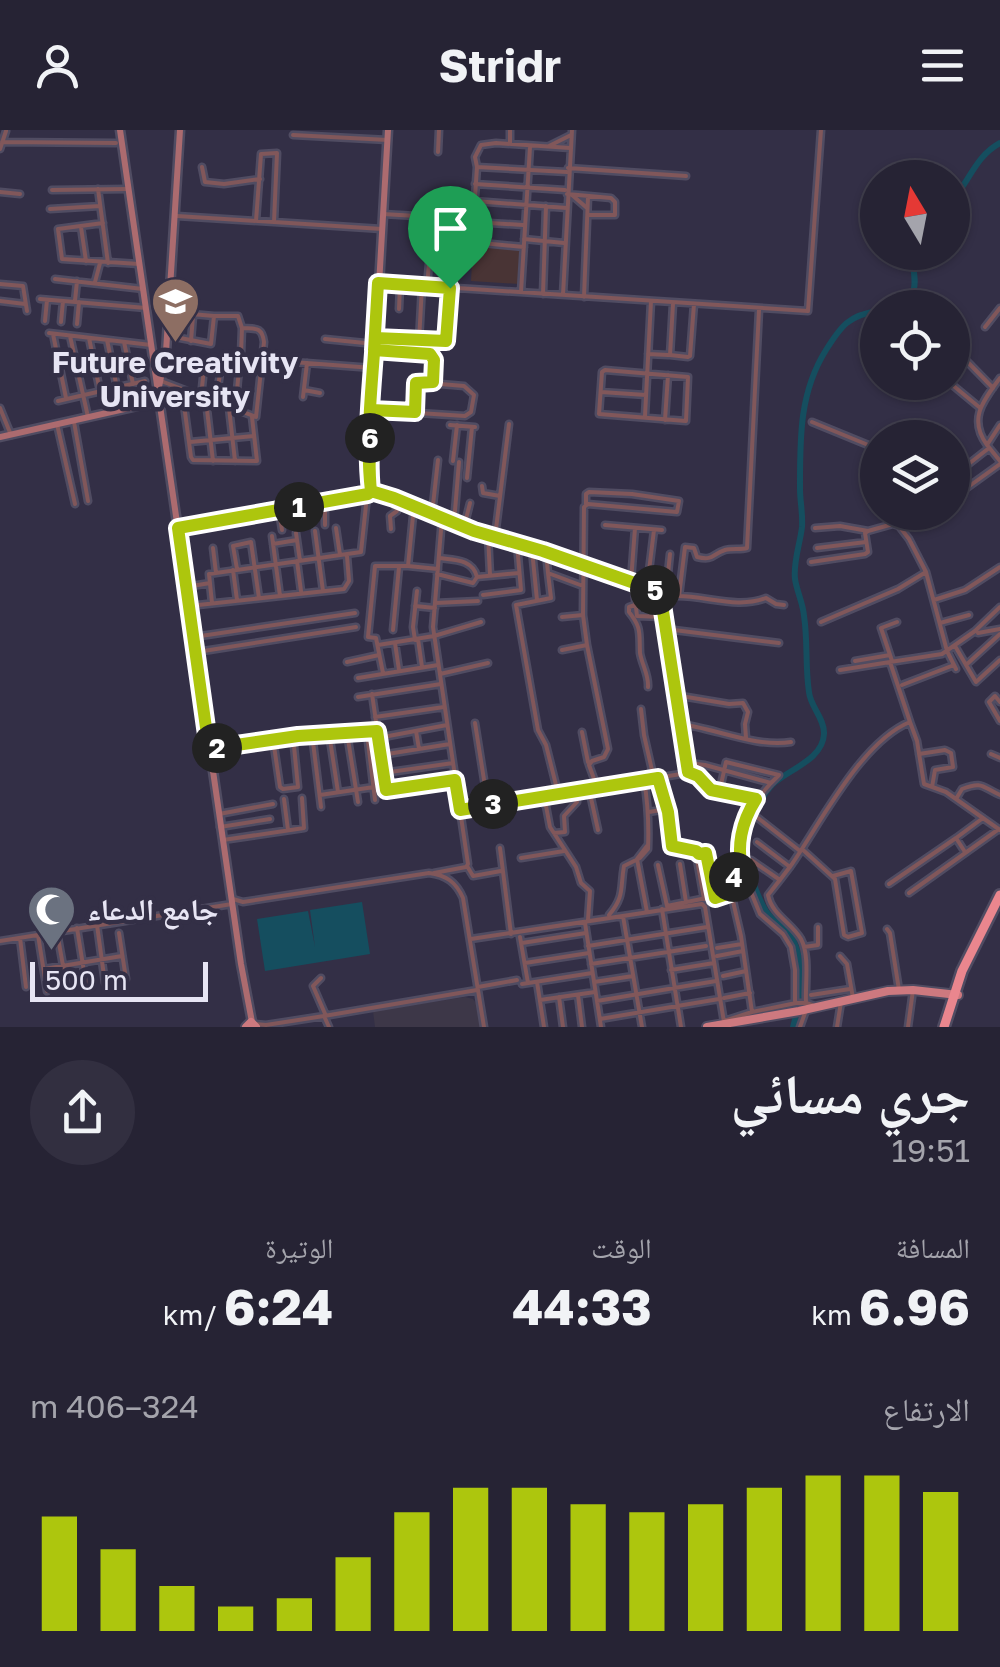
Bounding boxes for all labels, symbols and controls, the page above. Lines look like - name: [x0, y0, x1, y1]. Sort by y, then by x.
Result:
- icon: person: [30, 38, 85, 93]
- text: Stridr: [439, 38, 561, 92]
- icon: menu: [915, 38, 970, 93]
- north arrow: [860, 160, 970, 270]
- map controls: [860, 160, 970, 530]
- pin: [408, 186, 493, 289]
- icon: arrive: [423, 201, 478, 256]
- school or university icon: Future Creativity University: [149, 276, 201, 344]
- button: locate: [860, 290, 970, 400]
- place label: Future Creativity University: [52, 344, 298, 414]
- pin: 6: [345, 413, 395, 463]
- button: layers: [860, 420, 970, 530]
- text: 6: [361, 421, 379, 454]
- pin: 1: [274, 482, 324, 532]
- text: 1: [292, 490, 306, 523]
- pin: 5: [630, 565, 680, 615]
- text: 5: [646, 573, 664, 606]
- pin: 2: [192, 723, 242, 773]
- text: 2: [208, 731, 226, 764]
- pin: 3: [468, 779, 518, 829]
- text: 3: [484, 787, 502, 820]
- pin: 4: [709, 852, 759, 902]
- text: 4: [725, 860, 743, 893]
- mosque icon: جامع الدعاء: [26, 884, 78, 952]
- place label: جامع الدعاء: [87, 891, 218, 930]
- scale bar: [30, 957, 208, 1001]
- text: 500 m: [45, 963, 128, 996]
- button: share: [30, 1060, 135, 1165]
- text: جري مسائي: [731, 1060, 970, 1126]
- text: 19:51: [891, 1131, 970, 1169]
- text: الوتيرة: [265, 1231, 333, 1264]
- text: الوقت: [591, 1231, 652, 1264]
- text: المسافة: [896, 1231, 970, 1264]
- text: 6:24: [224, 1276, 333, 1336]
- text: 44:33: [512, 1276, 652, 1336]
- text: 6.96: [859, 1276, 970, 1336]
- text: /km: [163, 1298, 224, 1331]
- text: km: [811, 1298, 859, 1331]
- text: 324–406 m: [30, 1387, 199, 1425]
- text: الارتفاع: [883, 1390, 970, 1428]

